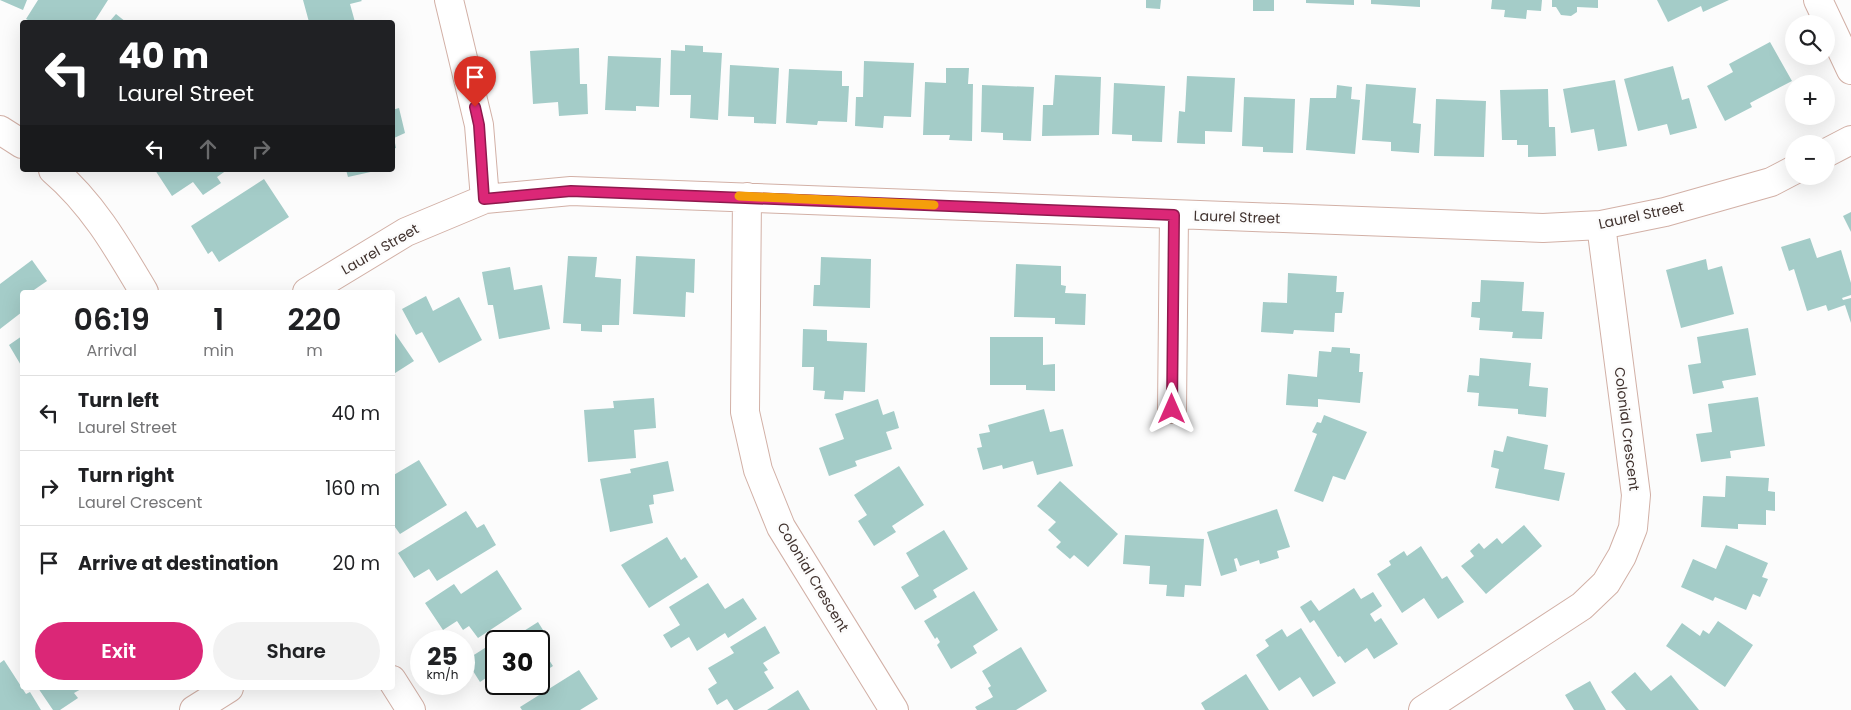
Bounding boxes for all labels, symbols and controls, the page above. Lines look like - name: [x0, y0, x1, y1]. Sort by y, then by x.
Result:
- map controls: [1785, 15, 1835, 185]
- button: search: [1785, 15, 1835, 65]
- text: 40 m: [118, 31, 209, 80]
- icon: left: [35, 40, 100, 105]
- pin: [454, 56, 496, 107]
- icon: arrive: [461, 63, 489, 91]
- button: +: [1785, 75, 1835, 125]
- text: Laurel Street: [118, 78, 254, 109]
- icon: left: [141, 135, 169, 163]
- icon: ahead: [194, 135, 222, 163]
- icon: right: [247, 135, 275, 163]
- button: −: [1785, 135, 1835, 185]
- street label: Laurel Street: [1597, 196, 1685, 234]
- street label: Laurel Street: [1193, 205, 1281, 229]
- street label: Laurel Street: [338, 219, 422, 279]
- text: 06:19: [74, 298, 150, 341]
- text: 1: [213, 298, 224, 341]
- text: 220: [288, 298, 341, 341]
- text: Arrival: [86, 339, 137, 362]
- text: min: [203, 339, 234, 362]
- text: m: [306, 339, 323, 362]
- street label: Colonial Crescent: [1609, 366, 1645, 492]
- position arrow: [1145, 382, 1197, 434]
- text: Turn left: [78, 387, 159, 414]
- icon: left: [35, 399, 63, 427]
- text: 40 m: [331, 400, 380, 427]
- text: Laurel Street: [78, 416, 177, 439]
- text: Turn right: [78, 462, 174, 489]
- icon: right: [35, 474, 63, 502]
- text: 160 m: [325, 475, 380, 502]
- text: Laurel Crescent: [78, 491, 202, 514]
- street label: Colonial Crescent: [772, 518, 854, 636]
- icon: arrive: [35, 549, 63, 577]
- text: Arrive at destination: [78, 550, 279, 577]
- text: 20 m: [332, 550, 380, 577]
- button: Exit: [35, 622, 203, 680]
- button: Share: [213, 622, 380, 680]
- speed limit sign: 30: [485, 630, 550, 695]
- text: 25: [427, 639, 458, 674]
- text: km/h: [427, 666, 458, 683]

